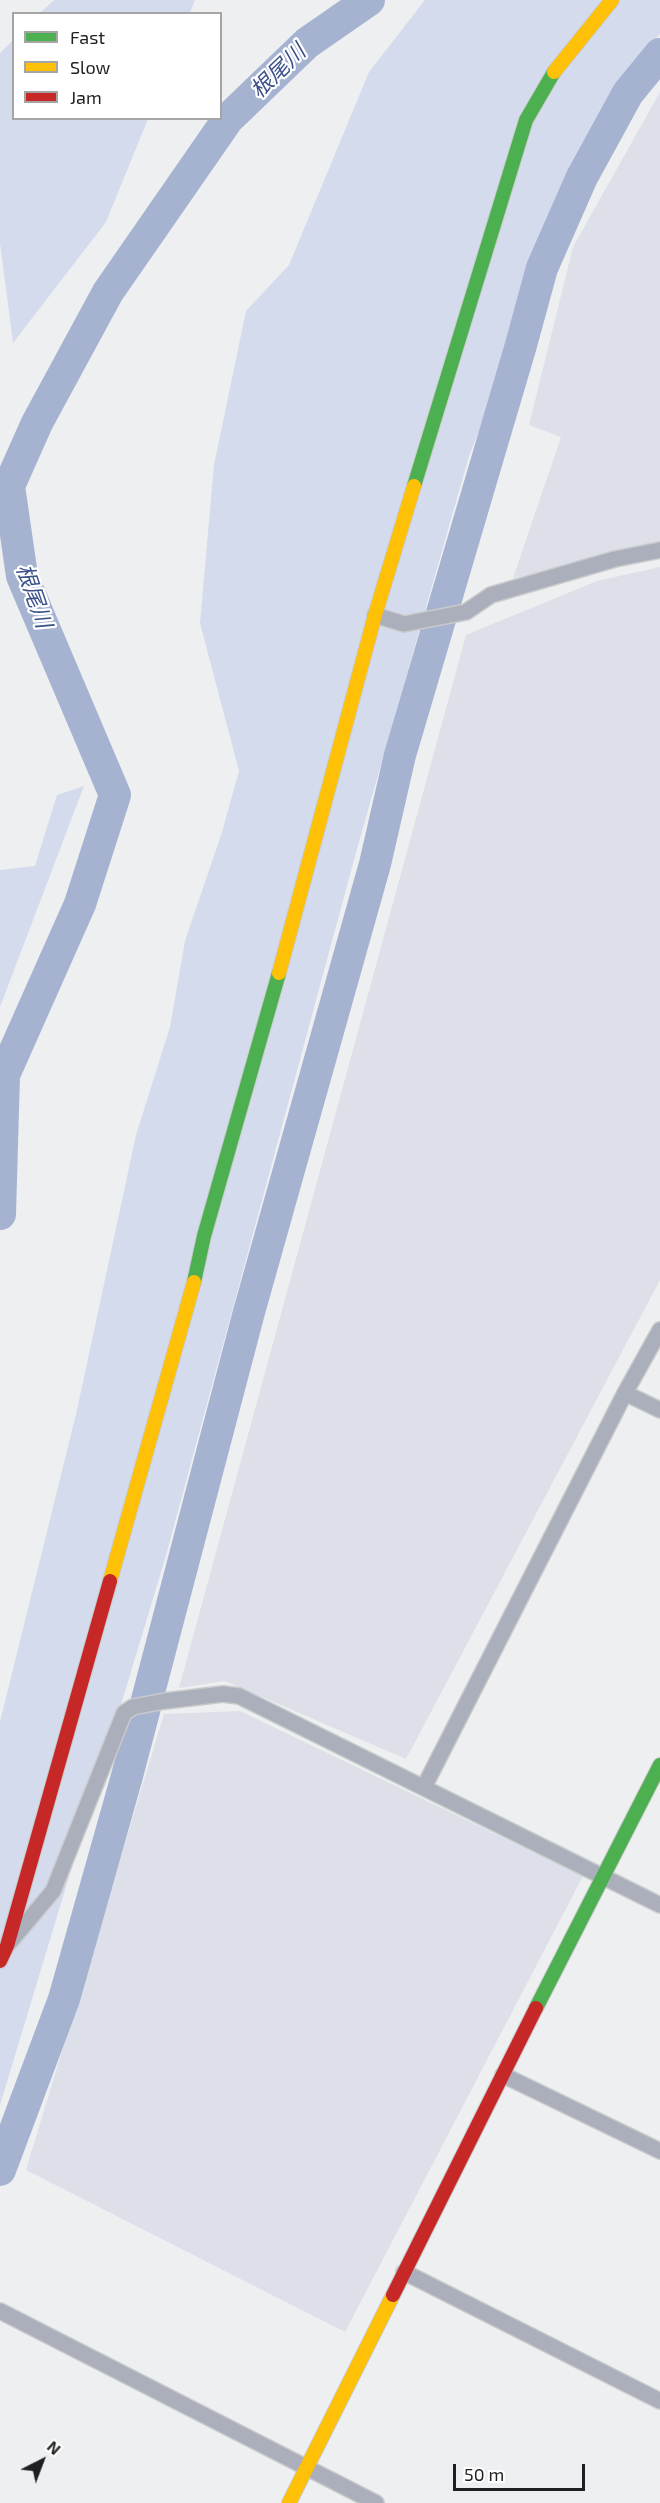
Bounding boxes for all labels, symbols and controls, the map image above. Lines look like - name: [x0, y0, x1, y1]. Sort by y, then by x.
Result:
- legend: [12, 12, 222, 120]
- text: Fast: [70, 26, 105, 48]
- water label: 根尾川: [245, 39, 311, 103]
- text: Slow: [70, 56, 110, 78]
- text: Jam: [70, 86, 102, 108]
- water label: 根尾川: [11, 561, 57, 631]
- north arrow: [12, 2431, 72, 2491]
- text: N: [44, 2436, 65, 2458]
- scale bar: [456, 2452, 588, 2490]
- text: 50 m: [464, 2463, 504, 2485]

